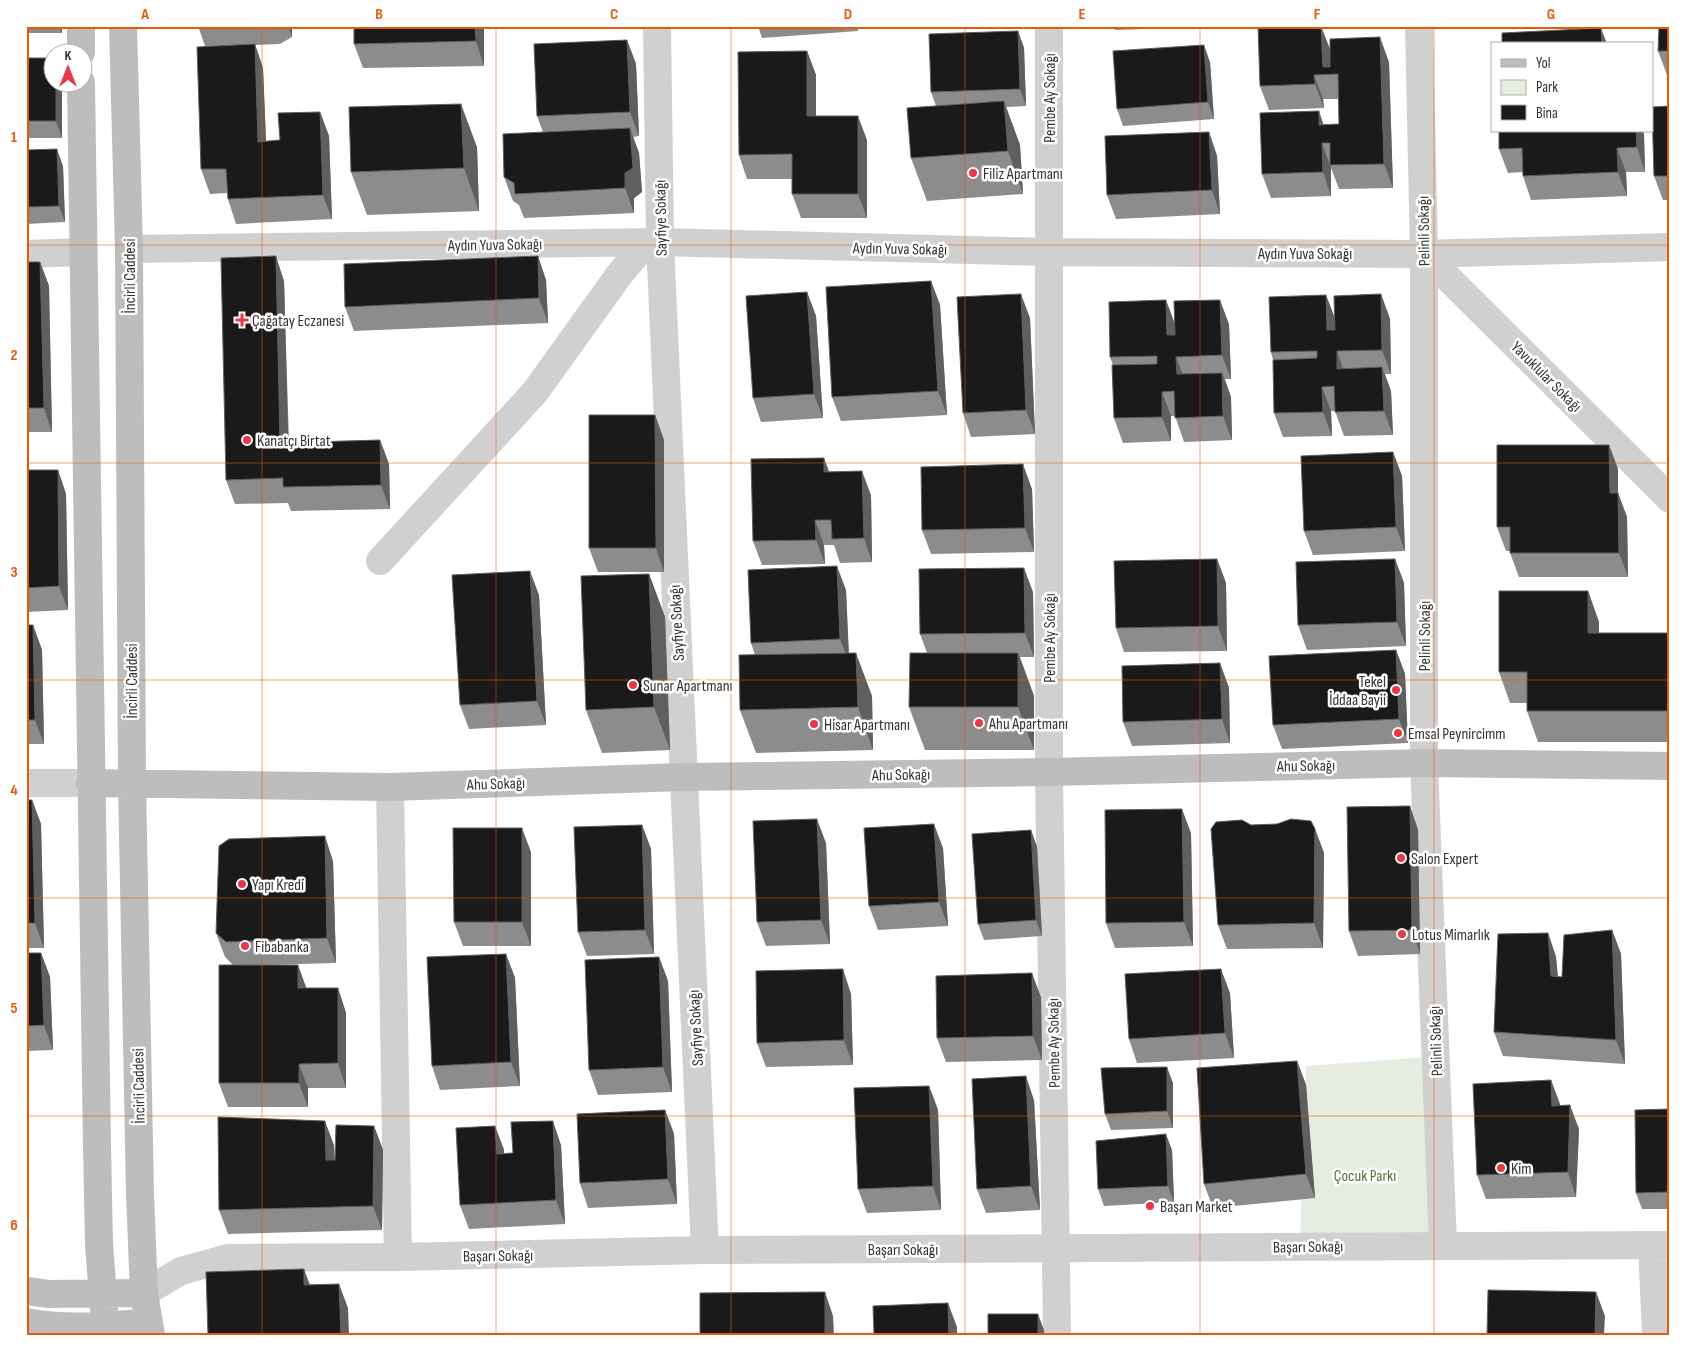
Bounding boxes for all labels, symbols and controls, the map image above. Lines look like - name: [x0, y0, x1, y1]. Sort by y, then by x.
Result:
- text: A: [140, 5, 149, 24]
- text: B: [375, 5, 383, 24]
- text: C: [610, 5, 618, 24]
- text: D: [844, 5, 852, 24]
- text: E: [1079, 5, 1086, 24]
- text: F: [1314, 5, 1321, 24]
- text: G: [1547, 5, 1555, 24]
- north arrow: [42, 42, 92, 92]
- legend: [1491, 42, 1654, 132]
- text: K: [65, 47, 72, 64]
- street label: Pembe Ay Sokağı: [1041, 53, 1060, 143]
- text: Yol: [1536, 54, 1551, 73]
- text: Park: [1536, 78, 1558, 97]
- text: Bina: [1536, 104, 1558, 123]
- text: 1: [11, 128, 18, 147]
- place label: Filiz Apartmanı: [983, 165, 1063, 184]
- marker: Filiz Apartmanı: [967, 167, 979, 179]
- street label: Sayfiye Sokağı: [651, 180, 672, 256]
- street label: Pelinli Sokağı: [1414, 196, 1435, 266]
- street label: Aydın Yuva Sokağı: [447, 235, 542, 256]
- street label: İncirli Caddesi: [121, 238, 140, 314]
- street label: Aydın Yuva Sokağı: [852, 239, 947, 260]
- street label: Aydın Yuva Sokağı: [1257, 245, 1352, 264]
- place label: Çağatay Eczanesi: [252, 312, 344, 331]
- marker: Çağatay Eczanesi: [236, 314, 248, 326]
- street label: Yavuklular Sokağı: [1507, 338, 1585, 416]
- text: 2: [10, 346, 18, 365]
- place label: Kanatçı Birtat: [257, 432, 331, 451]
- marker: Kanatçı Birtat: [241, 434, 253, 446]
- text: 3: [10, 563, 18, 582]
- street label: Sayfiye Sokağı: [666, 584, 689, 662]
- street label: Pembe Ay Sokağı: [1041, 593, 1060, 683]
- street label: Pelinli Sokağı: [1416, 601, 1435, 671]
- street label: İncirli Caddesi: [123, 643, 142, 719]
- place label: Tekel İddaa Bayii: [1329, 673, 1386, 710]
- place label: Sunar Apartmanı: [643, 677, 733, 696]
- marker: Sunar Apartmanı: [627, 679, 639, 691]
- marker: Tekel İddaa Bayii: [1390, 684, 1402, 696]
- place label: Ahu Apartmanı: [988, 715, 1068, 734]
- place label: Hisar Apartmanı: [824, 716, 910, 735]
- marker: Ahu Apartmanı: [973, 717, 985, 729]
- marker: Hisar Apartmanı: [808, 718, 820, 730]
- place label: Emsal Peynircimm: [1408, 725, 1506, 744]
- marker: Emsal Peynircimm: [1392, 727, 1404, 739]
- street label: Ahu Sokağı: [1276, 756, 1335, 777]
- street label: Ahu Sokağı: [871, 765, 930, 786]
- street label: Ahu Sokağı: [466, 774, 526, 795]
- text: 4: [10, 781, 18, 800]
- place label: Salon Expert: [1411, 850, 1478, 869]
- marker: Salon Expert: [1395, 852, 1407, 864]
- place label: Yapı Kredi: [252, 876, 304, 895]
- marker: Yapı Kredi: [236, 878, 248, 890]
- place label: Lotus Mimarlık: [1412, 926, 1490, 945]
- marker: Lotus Mimarlık: [1396, 928, 1408, 940]
- place label: Fibabanka: [255, 938, 309, 957]
- marker: Fibabanka: [239, 940, 251, 952]
- street label: Sayfiye Sokağı: [685, 989, 708, 1067]
- street label: Pembe Ay Sokağı: [1044, 998, 1065, 1088]
- text: 5: [10, 999, 18, 1018]
- street label: Pelinli Sokağı: [1426, 1005, 1447, 1076]
- street label: İncirli Caddesi: [129, 1048, 150, 1124]
- place label: Kim: [1511, 1160, 1532, 1179]
- marker: Kim: [1495, 1162, 1507, 1174]
- park label: Çocuk Parkı: [1334, 1167, 1396, 1186]
- place label: Başarı Market: [1160, 1198, 1233, 1217]
- marker: Başarı Market: [1144, 1200, 1156, 1212]
- text: 6: [10, 1216, 18, 1235]
- street label: Başarı Sokağı: [1273, 1237, 1343, 1258]
- street label: Başarı Sokağı: [868, 1241, 938, 1260]
- street label: Başarı Sokağı: [463, 1246, 533, 1267]

